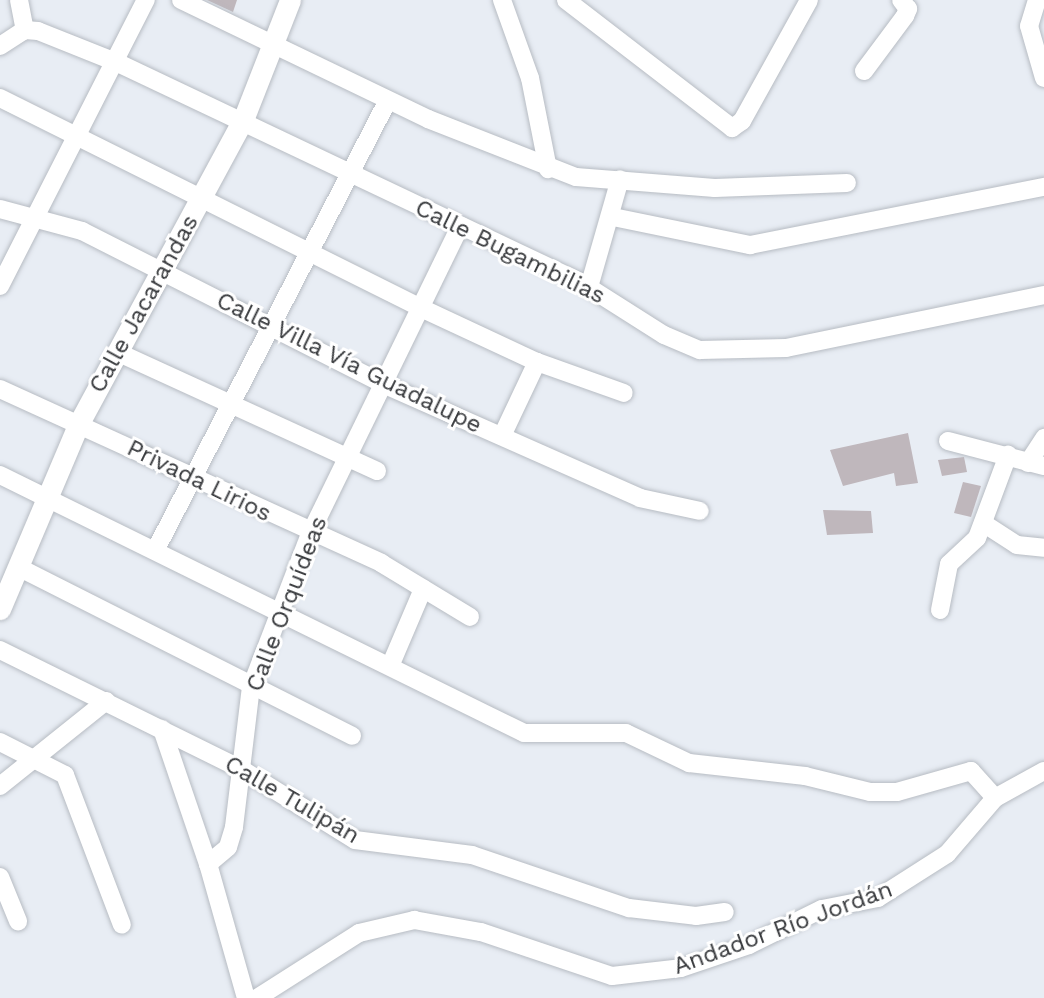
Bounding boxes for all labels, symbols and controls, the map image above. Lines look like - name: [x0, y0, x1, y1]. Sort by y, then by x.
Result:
- street label: Calle Bugambilias: [410, 193, 610, 311]
- street label: Calle Jacarandas: [83, 210, 205, 398]
- street label: Calle Villa Vía Guadalupe: [210, 286, 488, 440]
- street label: Privada Lirios: [122, 434, 276, 528]
- street label: Calle Orquídeas: [240, 512, 334, 696]
- street label: Calle Tulipán: [219, 750, 365, 850]
- street label: Andador Río Jordán: [669, 875, 897, 981]

